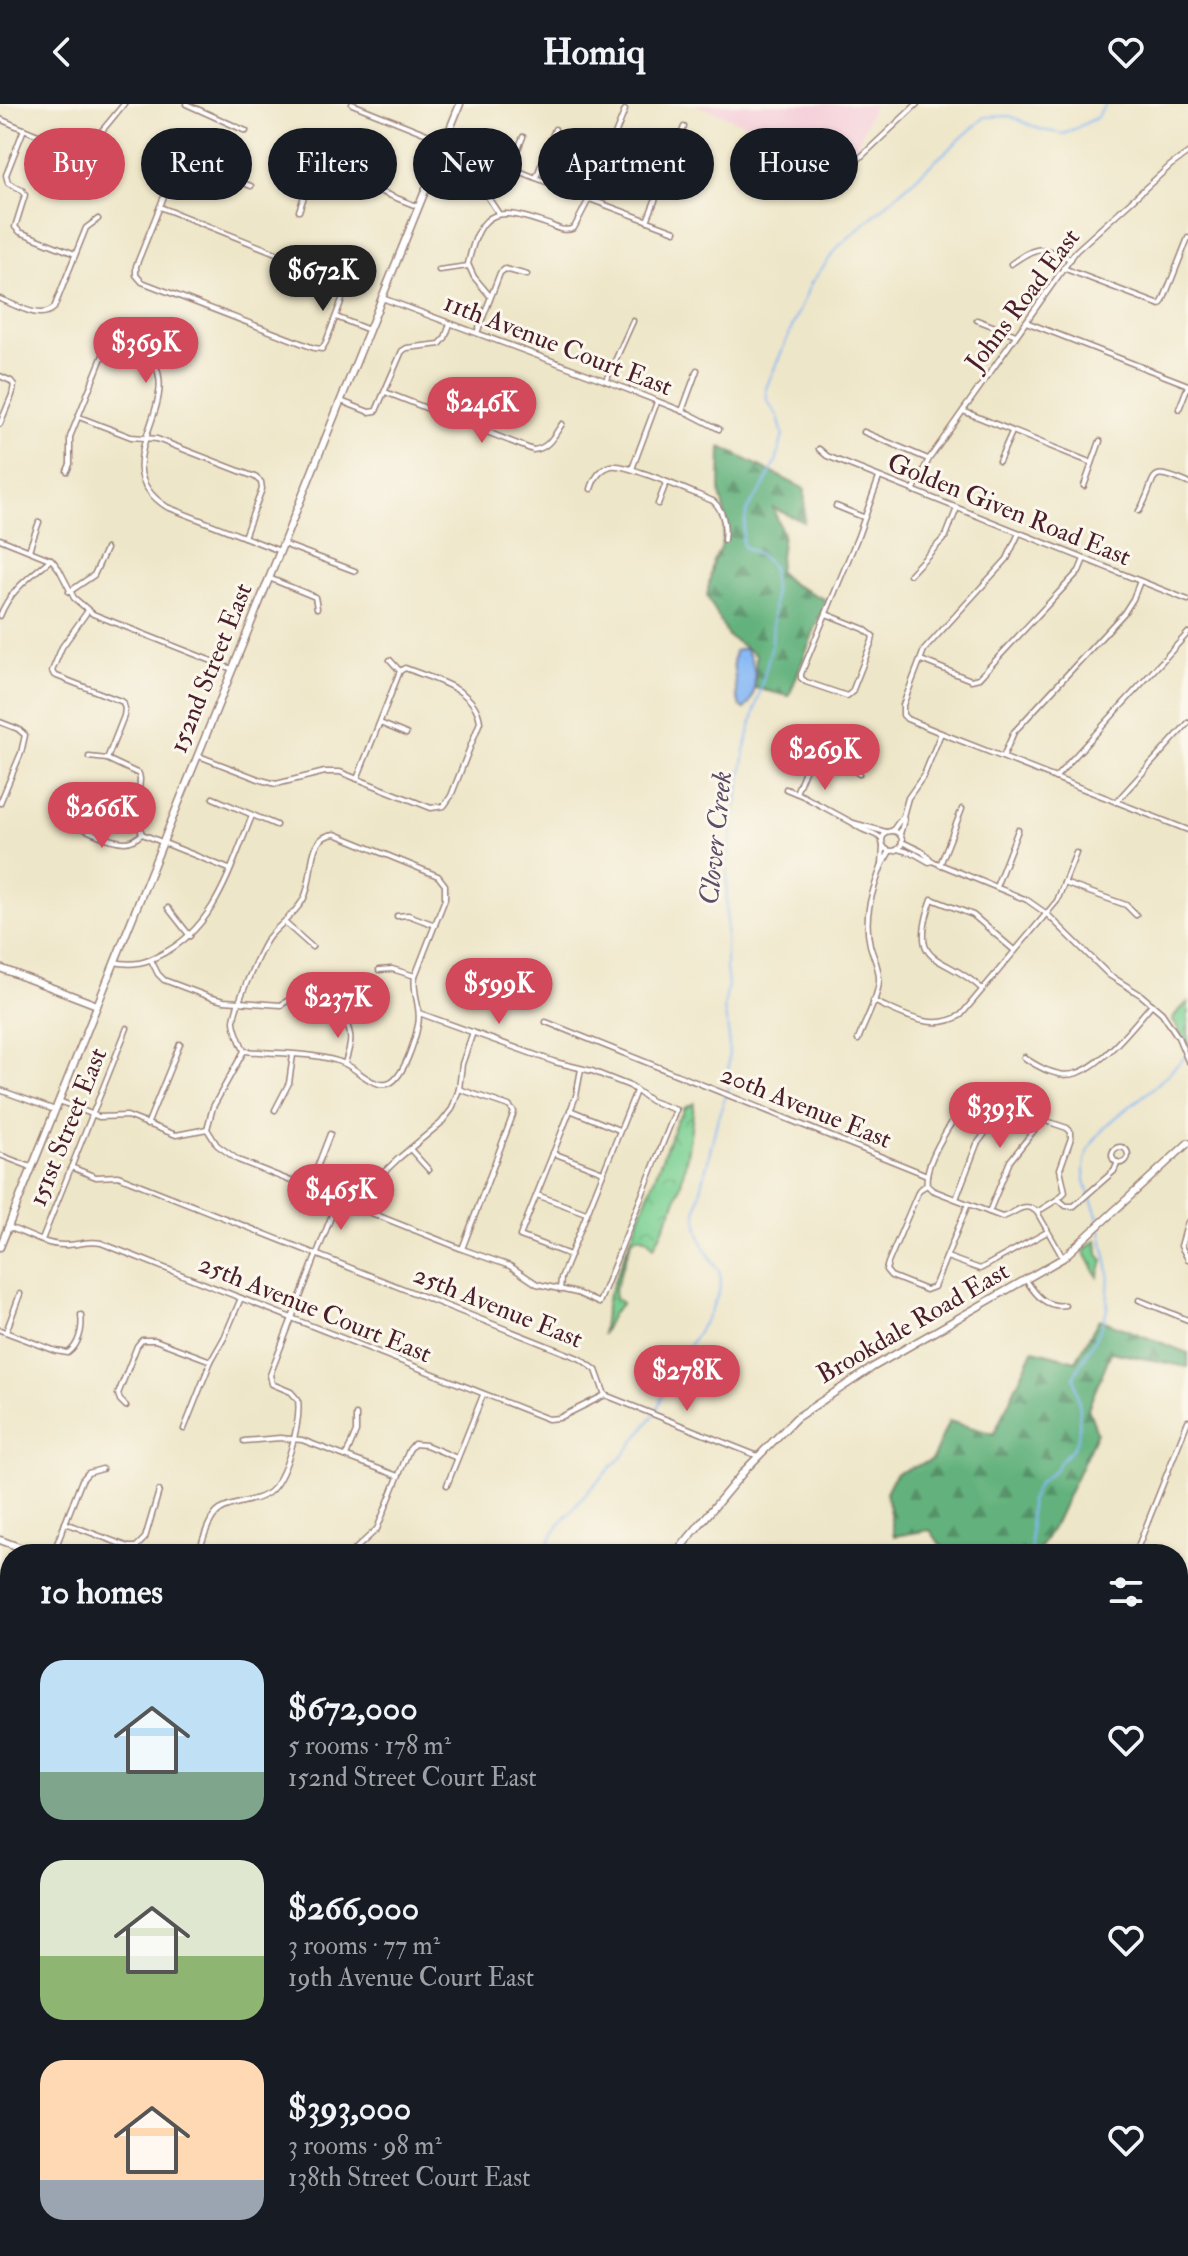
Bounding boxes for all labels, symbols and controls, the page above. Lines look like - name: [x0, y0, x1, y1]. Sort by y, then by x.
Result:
- icon: back: [40, 30, 84, 74]
- text: Homiq: [543, 30, 645, 75]
- icon: heart: [1104, 30, 1148, 74]
- chip: Buy: [24, 128, 125, 200]
- chip: Rent: [141, 128, 252, 200]
- chip: Filters: [268, 128, 397, 200]
- chip: New: [413, 128, 522, 200]
- chip: Apartment: [538, 128, 714, 200]
- chip: House: [730, 128, 858, 200]
- street label: Johns Road East: [958, 222, 1087, 378]
- pin: $672K: [267, 245, 379, 313]
- text: $672K: [287, 255, 359, 287]
- street label: 11th Avenue Court East: [439, 287, 677, 403]
- pin: $369K: [90, 317, 202, 385]
- text: $369K: [111, 327, 181, 359]
- pin: $246K: [426, 377, 538, 445]
- text: $246K: [445, 387, 519, 419]
- street label: Golden Given Road East: [883, 447, 1135, 573]
- street label: 152nd Street East: [162, 578, 260, 758]
- pin: $269K: [769, 724, 881, 792]
- text: $269K: [789, 734, 861, 766]
- water label: Clover Creek: [692, 769, 740, 907]
- pin: $266K: [46, 782, 158, 850]
- text: $266K: [66, 792, 138, 824]
- pin: $599K: [443, 958, 555, 1026]
- text: $599K: [464, 968, 534, 1000]
- pin: $237K: [282, 972, 394, 1040]
- text: $237K: [304, 982, 372, 1014]
- street label: 151st Street East: [22, 1043, 114, 1211]
- street label: 20th Avenue East: [716, 1058, 896, 1156]
- pin: $393K: [944, 1082, 1056, 1150]
- text: $393K: [967, 1092, 1033, 1124]
- pin: $465K: [285, 1164, 397, 1232]
- text: $465K: [305, 1174, 377, 1206]
- street label: 25th Avenue Court East: [194, 1248, 436, 1370]
- street label: Brookdale Road East: [811, 1255, 1015, 1391]
- street label: 25th Avenue East: [409, 1259, 587, 1355]
- pin: $278K: [631, 1345, 743, 1413]
- text: $278K: [652, 1355, 722, 1387]
- icon: filters: [1104, 1570, 1148, 1614]
- text: 10 homes: [40, 1571, 163, 1614]
- text: $672,000: [288, 1687, 418, 1730]
- icon: home: [104, 1692, 200, 1788]
- icon: heart: [1104, 1718, 1148, 1762]
- text: 5 rooms · 178 m²: [288, 1730, 451, 1762]
- text: 152nd Street Court East: [288, 1762, 537, 1794]
- text: $266,000: [288, 1887, 419, 1930]
- icon: home: [104, 1892, 200, 1988]
- icon: heart: [1104, 1918, 1148, 1962]
- text: 3 rooms · 77 m²: [288, 1930, 440, 1962]
- text: 19th Avenue Court East: [288, 1962, 534, 1994]
- text: $393,000: [288, 2087, 411, 2130]
- icon: home: [104, 2092, 200, 2188]
- icon: heart: [1104, 2118, 1148, 2162]
- text: 3 rooms · 98 m²: [288, 2130, 442, 2162]
- text: 138th Street Court East: [288, 2162, 531, 2194]

